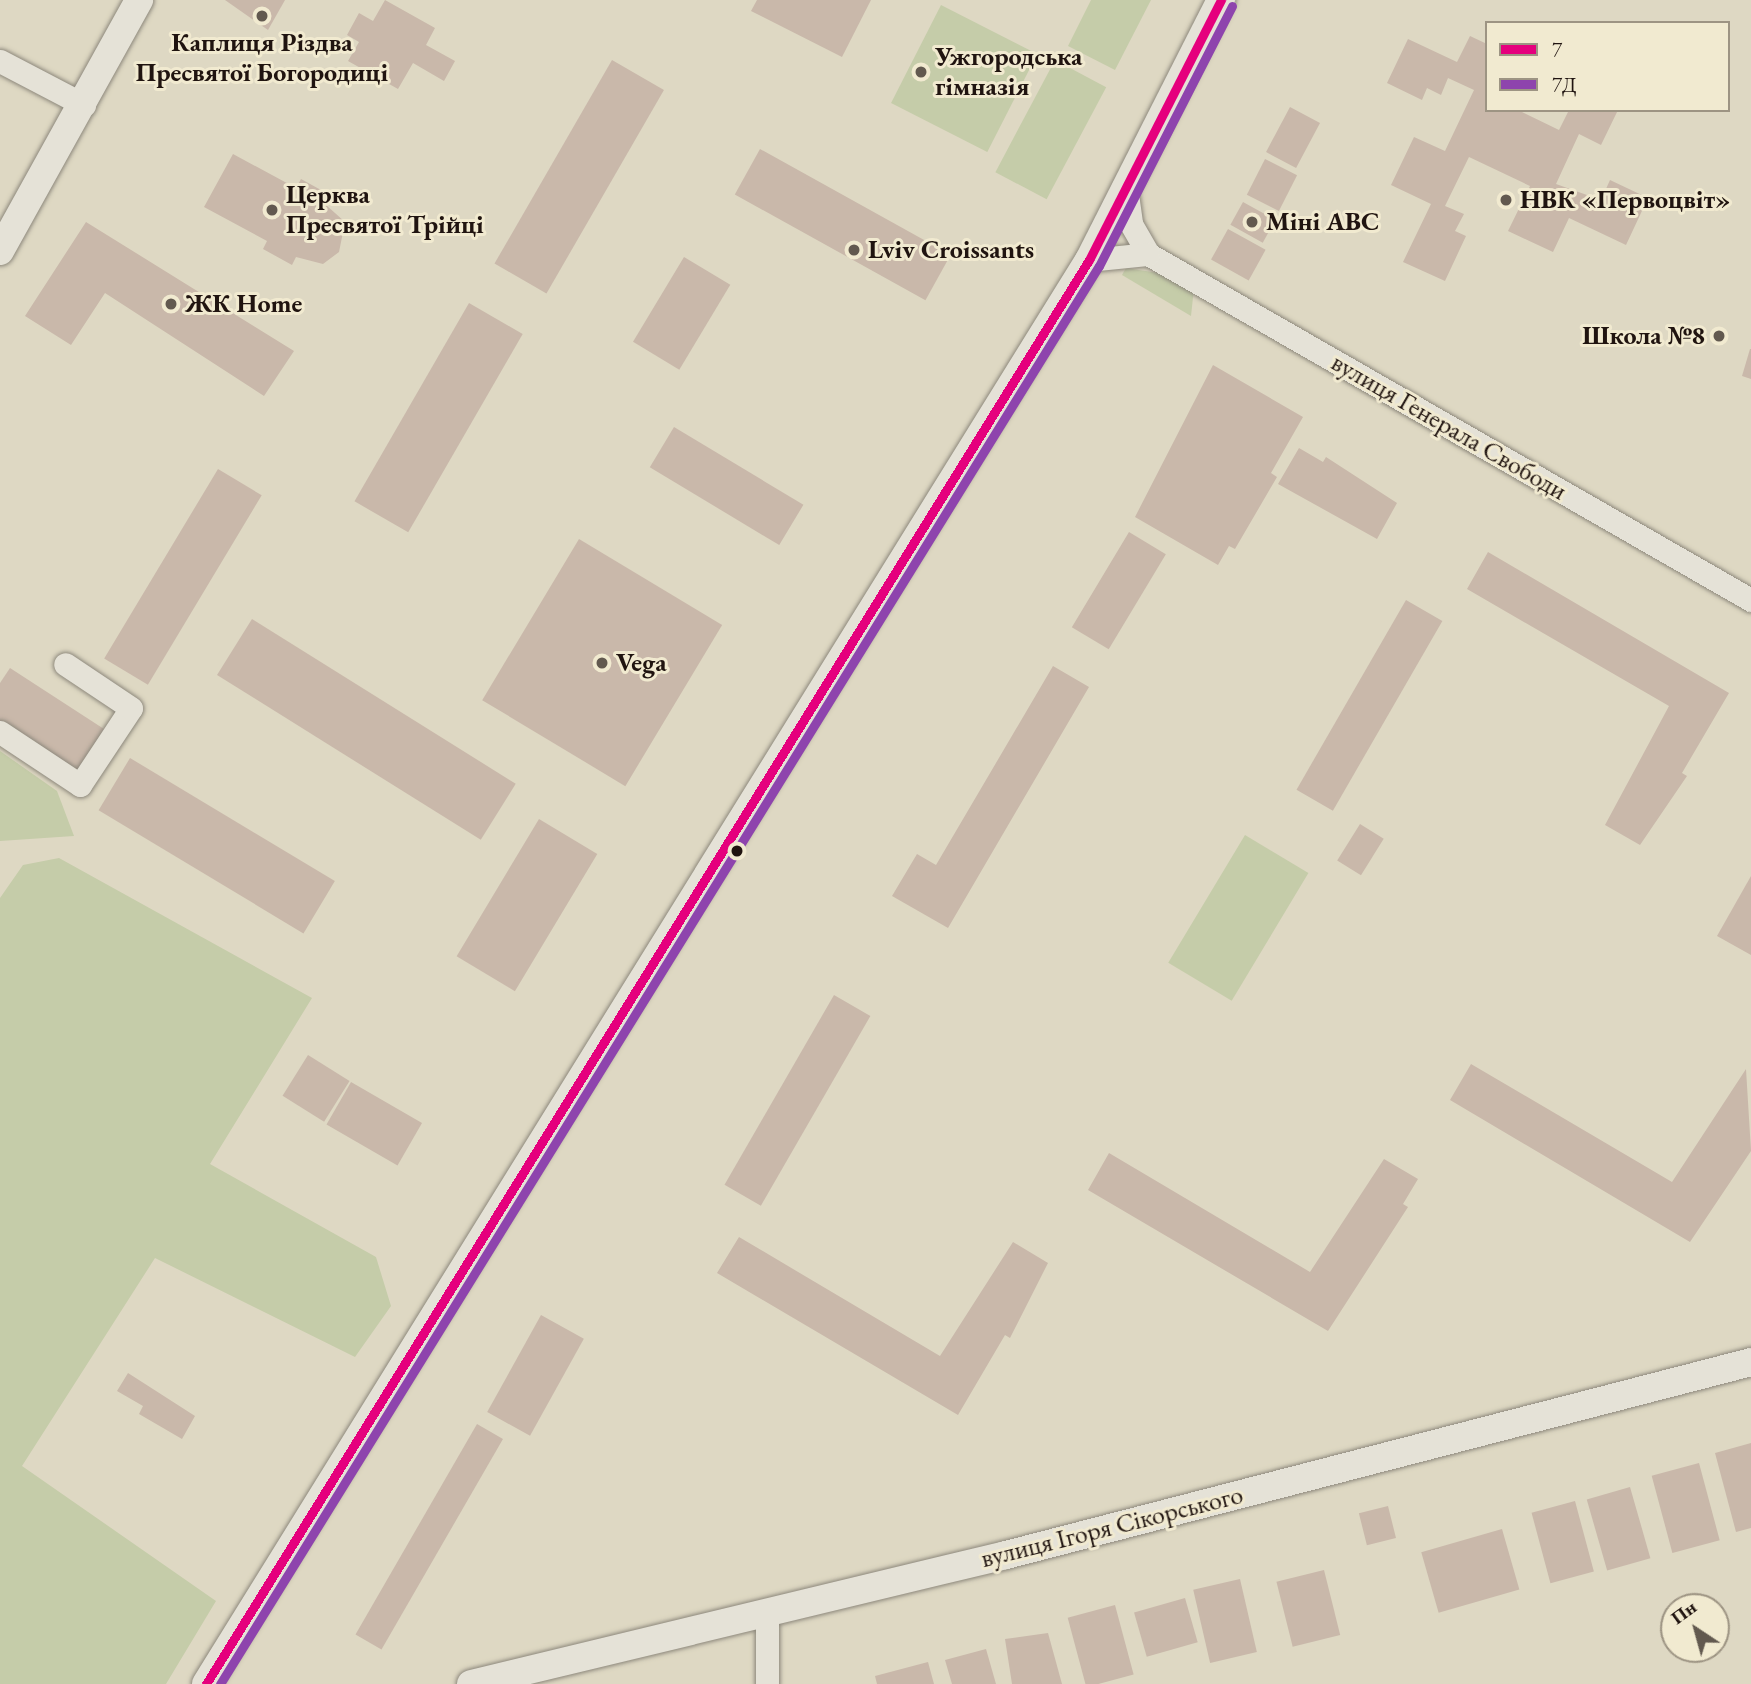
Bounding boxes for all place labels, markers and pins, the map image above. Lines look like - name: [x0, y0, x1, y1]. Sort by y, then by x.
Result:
- marker: Каплиця Різдва Пресвятої Богородиці: [254, 8, 270, 24]
- place label: Каплиця Різдва Пресвятої Богородиці: [136, 27, 388, 88]
- place label: Ужгородська гімназія: [935, 41, 1082, 102]
- marker: Ужгородська гімназія: [913, 64, 929, 80]
- place label: Церква Пресвятої Трійці: [286, 179, 484, 241]
- place label: НВК «Первоцвіт»: [1520, 184, 1730, 216]
- marker: НВК «Первоцвіт»: [1498, 192, 1514, 208]
- marker: Церква Пресвятої Трійці: [264, 202, 280, 218]
- place label: Міні ABC: [1266, 206, 1379, 238]
- marker: Міні ABC: [1244, 214, 1260, 230]
- place label: Lviv Croissants: [868, 234, 1034, 266]
- marker: Lviv Croissants: [846, 242, 862, 258]
- place label: ЖК Home: [185, 288, 302, 320]
- marker: ЖК Home: [163, 296, 179, 312]
- place label: Школа №8: [1582, 320, 1705, 352]
- marker: Школа №8: [1711, 328, 1727, 344]
- place label: Vega: [616, 647, 667, 679]
- marker: Vega: [594, 655, 610, 671]
- unlabelled marker: [730, 844, 744, 858]

